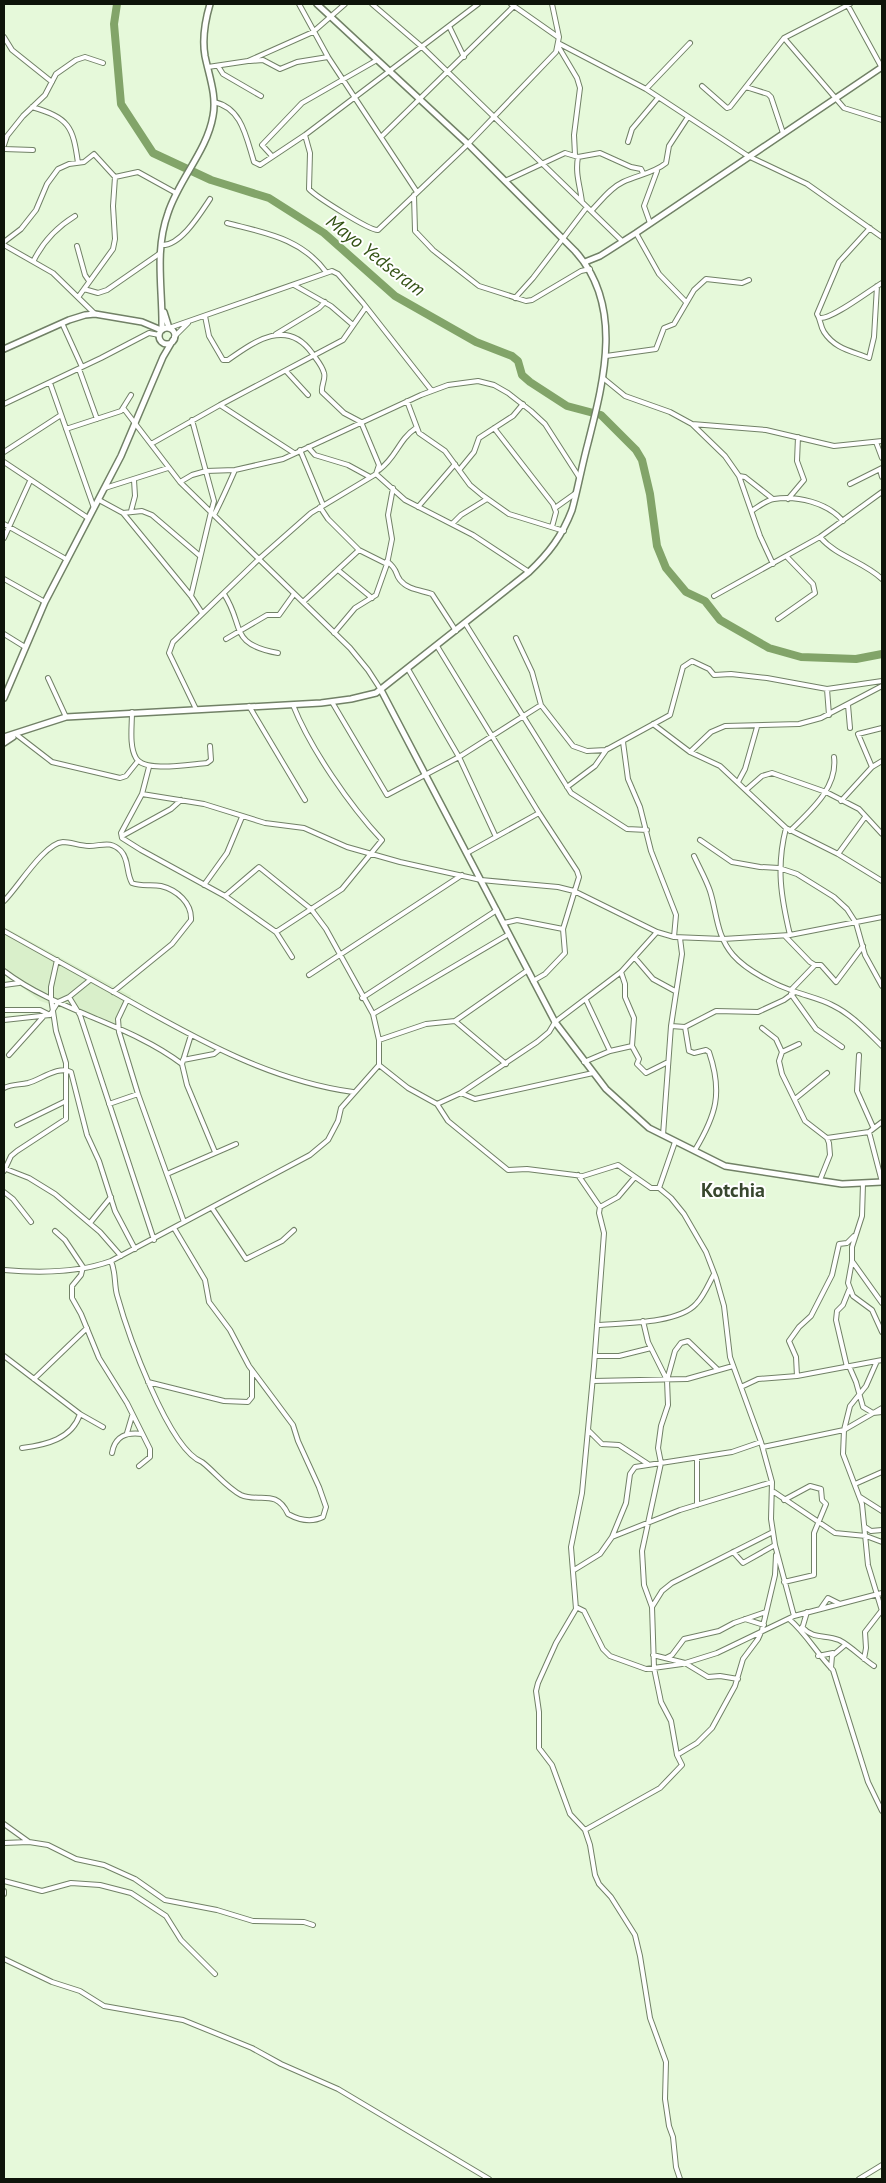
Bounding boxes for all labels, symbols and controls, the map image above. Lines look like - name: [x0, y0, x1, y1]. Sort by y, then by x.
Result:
- water label: Mayo Yedseram: [322, 209, 430, 301]
- district label: Kotchia: [701, 1177, 765, 1203]

